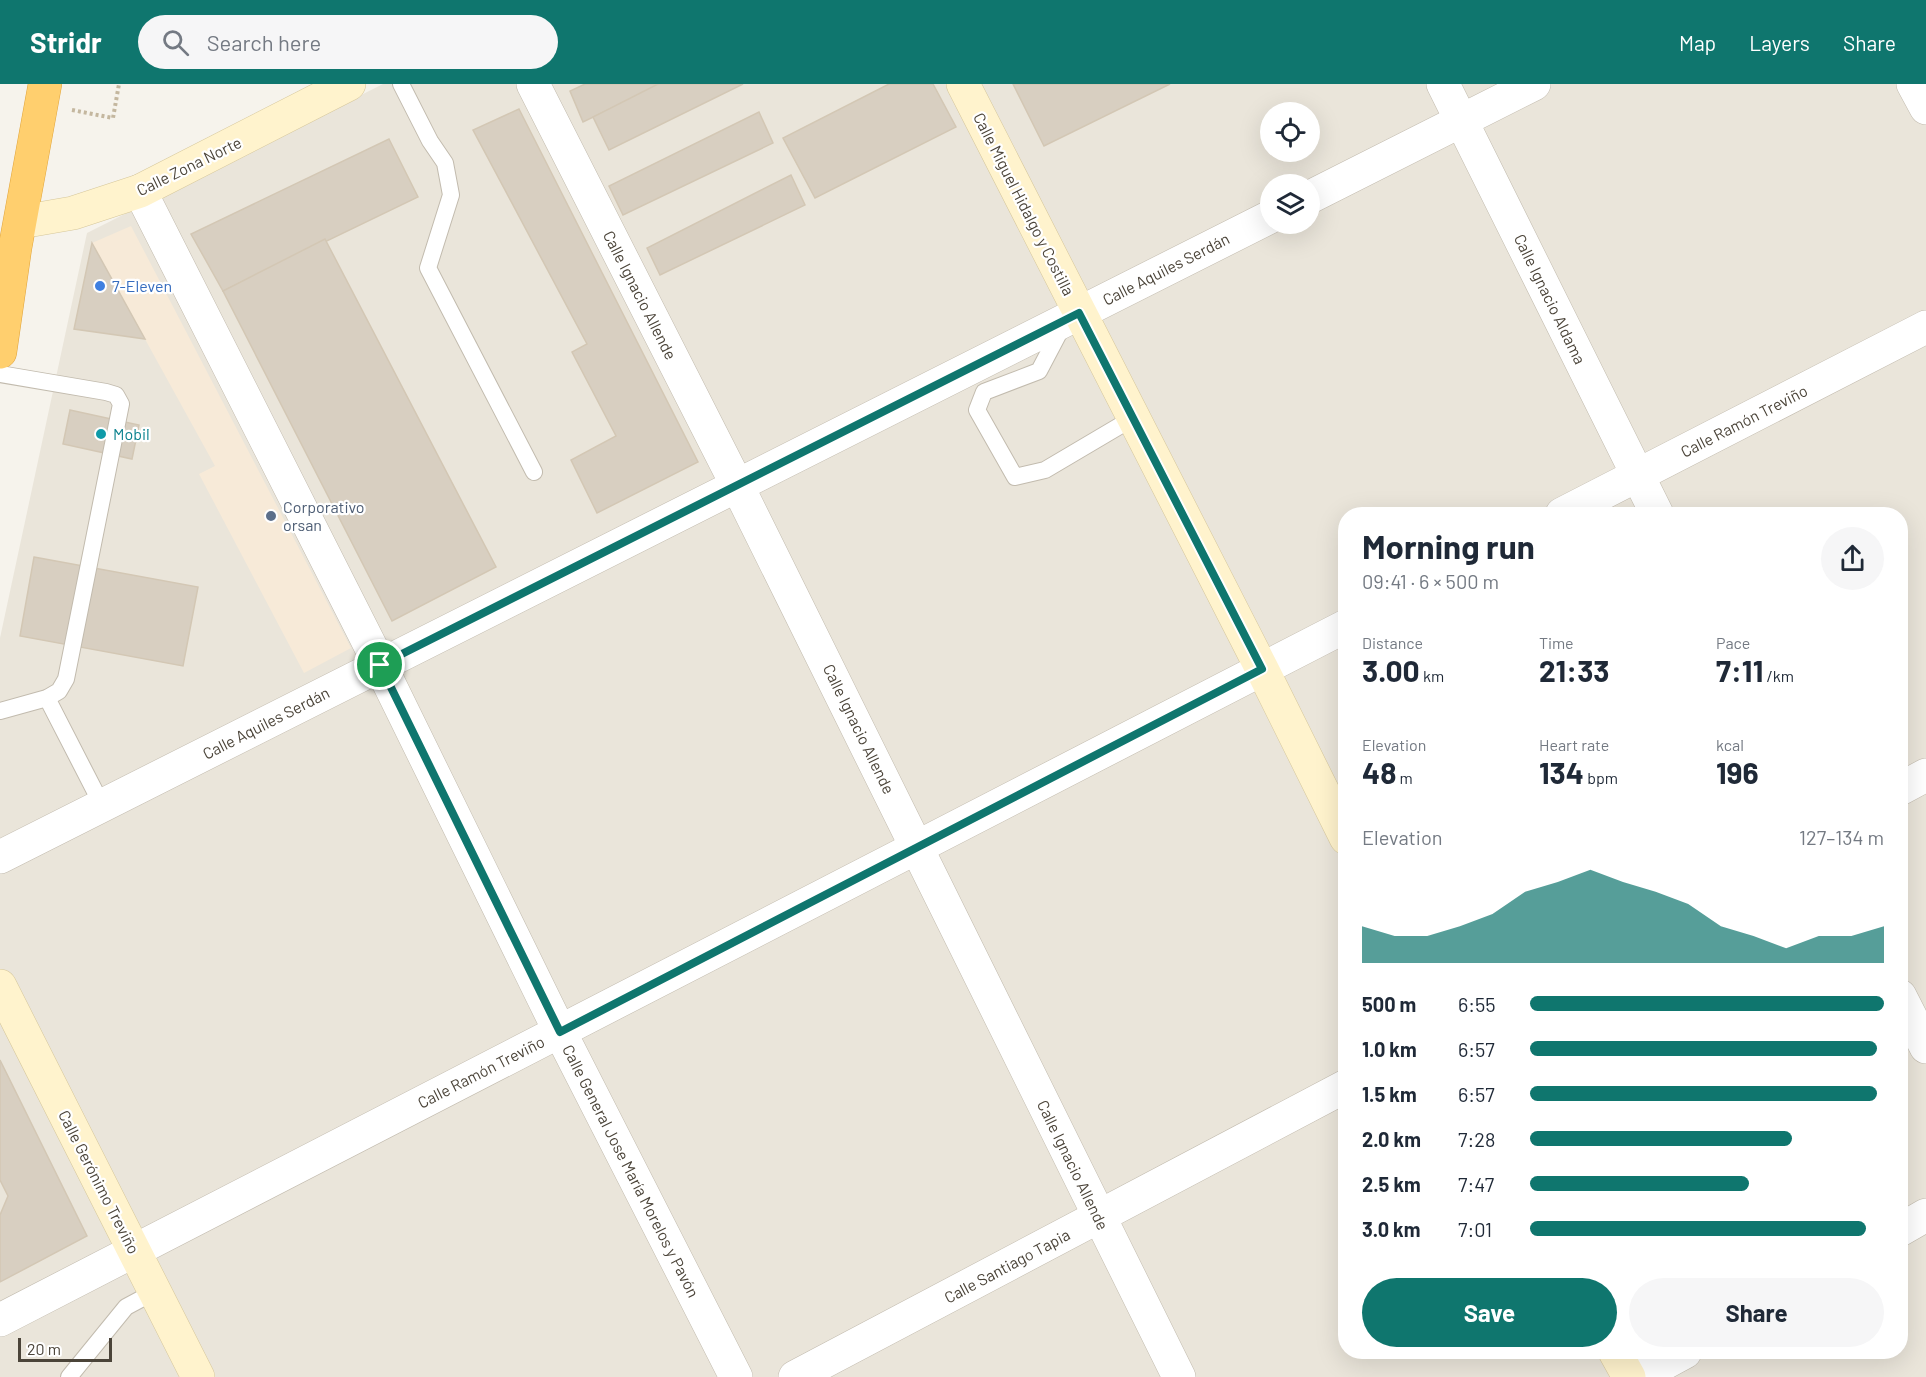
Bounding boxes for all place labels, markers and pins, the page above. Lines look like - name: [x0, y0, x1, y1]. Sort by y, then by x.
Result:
- place label: 7-Eleven: [112, 276, 172, 295]
- marker: 7-Eleven: [93, 279, 107, 293]
- place label: Mobil: [113, 424, 150, 443]
- marker: Mobil: [94, 427, 108, 441]
- place label: Corporativo orsan: [283, 497, 365, 534]
- marker: Corporativo orsan: [264, 509, 278, 523]
- pin: [354, 639, 405, 690]

